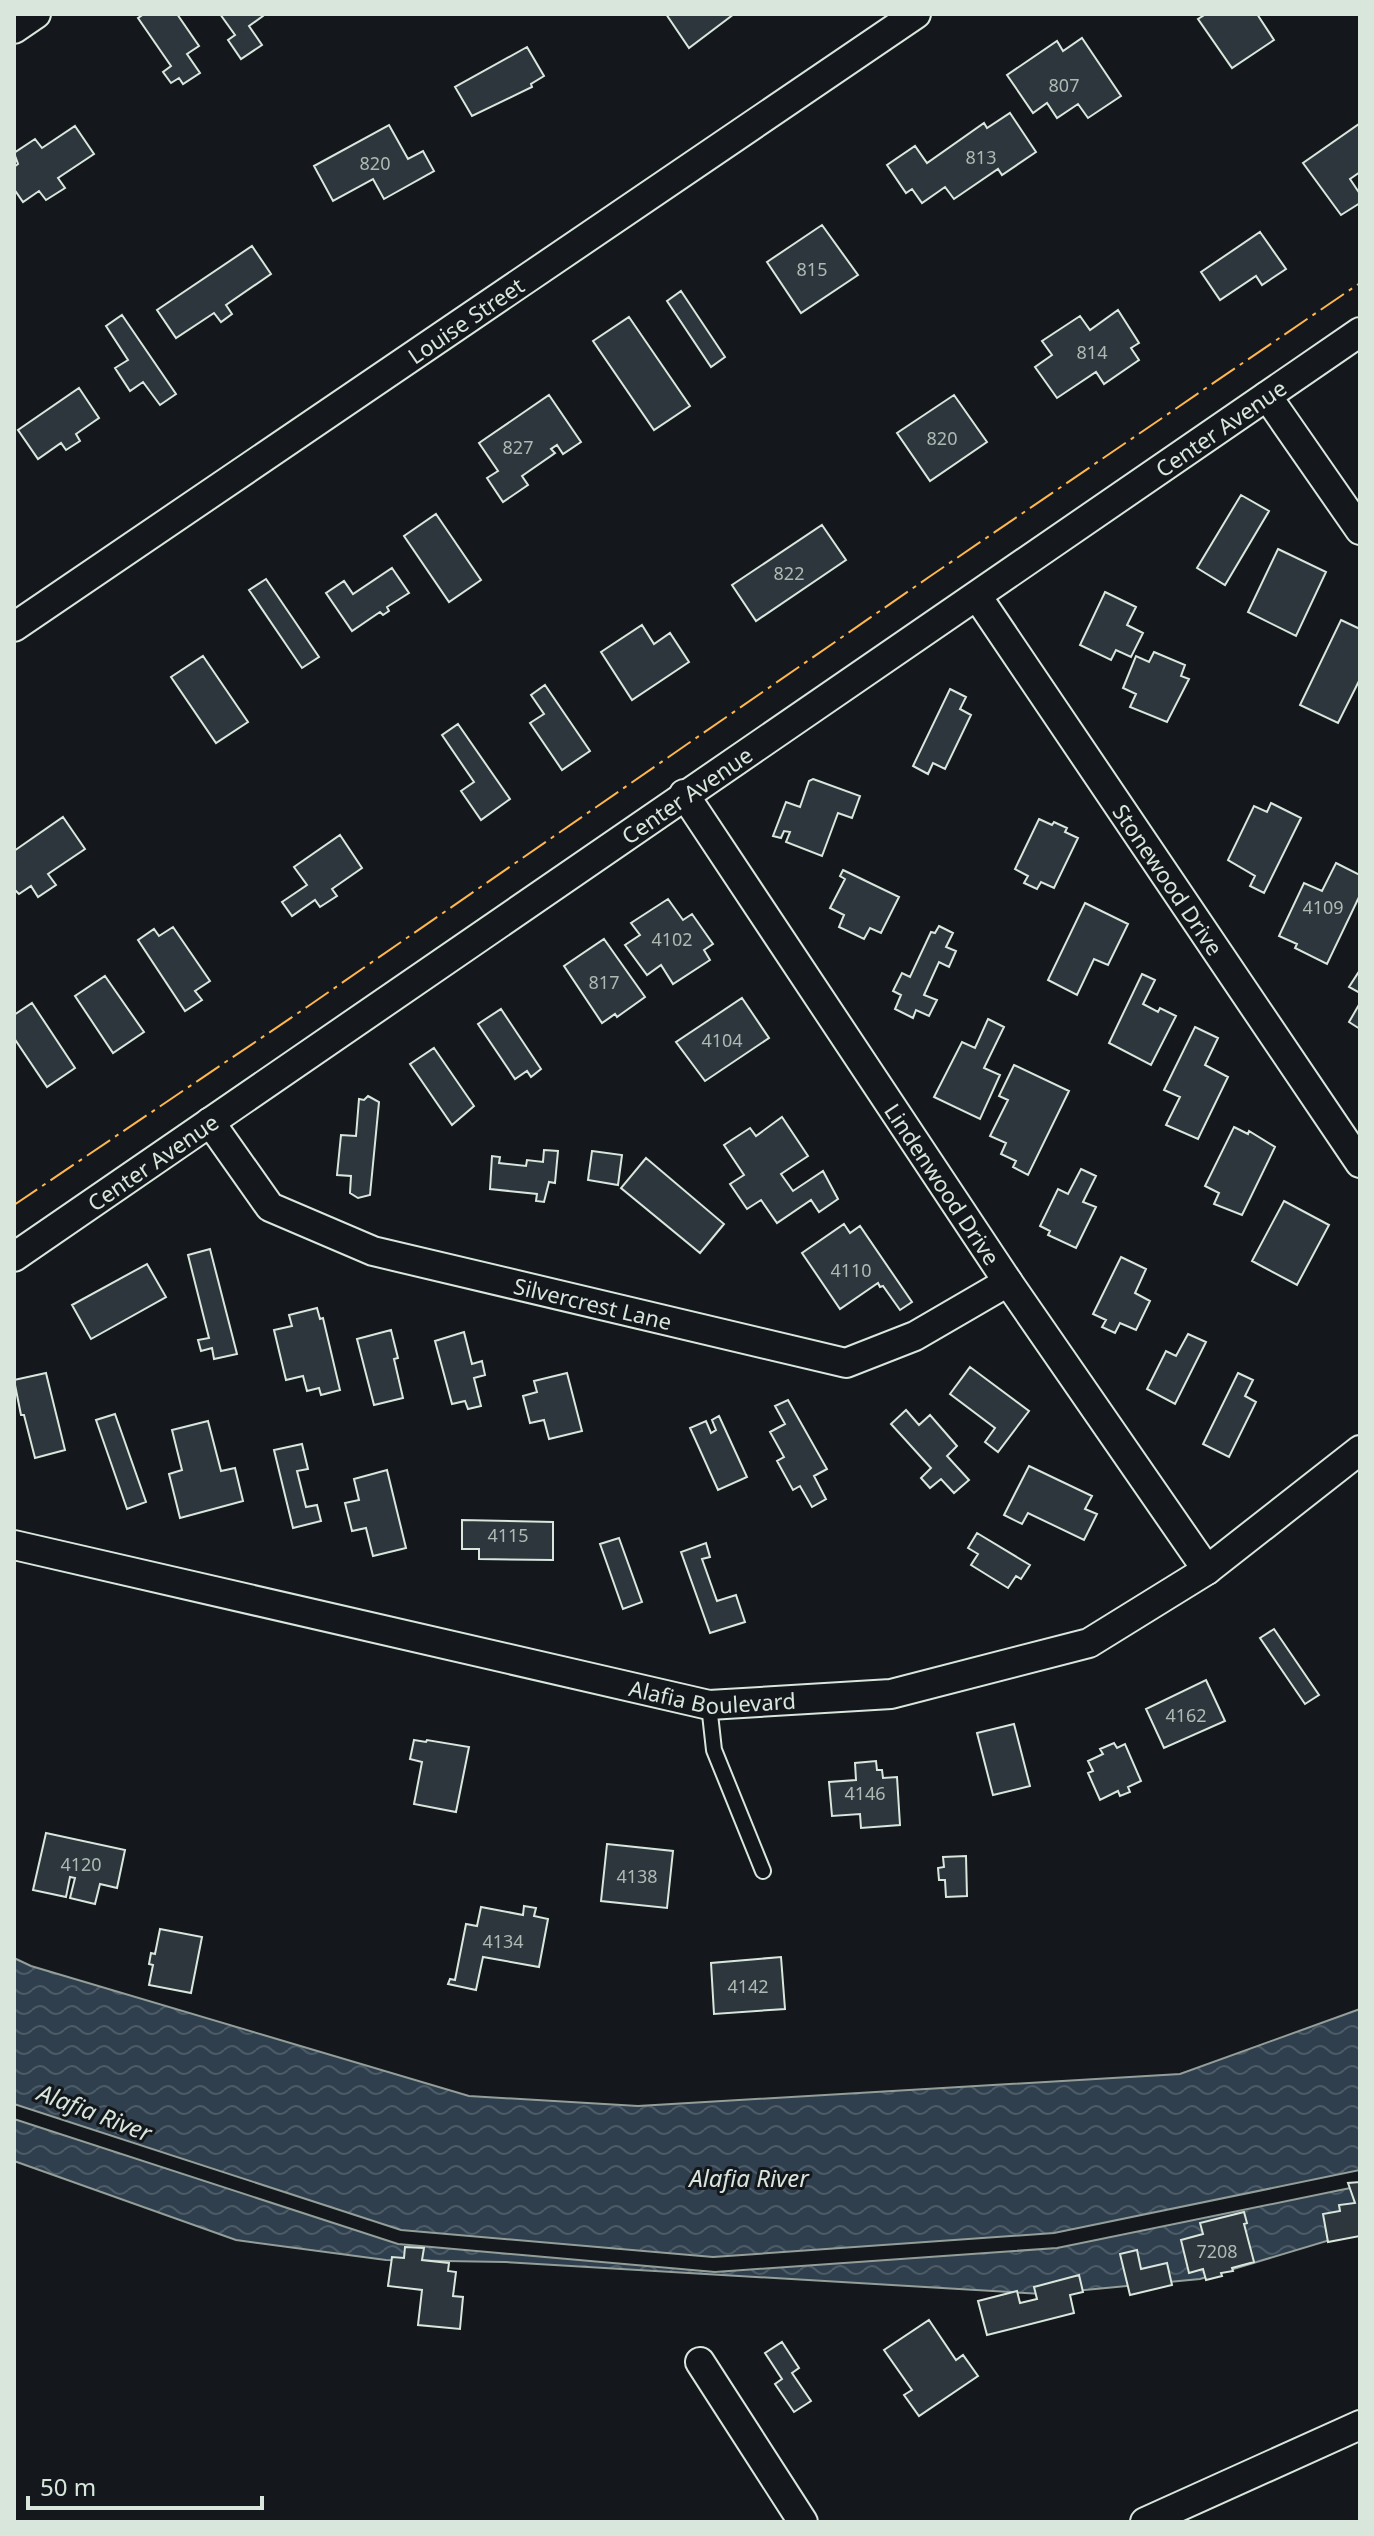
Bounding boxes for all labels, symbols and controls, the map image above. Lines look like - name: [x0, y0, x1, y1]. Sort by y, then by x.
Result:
- house number: 807: [1049, 73, 1079, 97]
- house number: 813: [966, 145, 996, 169]
- house number: 820: [360, 151, 390, 175]
- house number: 815: [797, 257, 827, 281]
- street label: Louise Street: [402, 270, 530, 370]
- house number: 814: [1077, 340, 1107, 364]
- street label: Center Avenue: [1149, 372, 1292, 483]
- house number: 820: [927, 426, 957, 450]
- house number: 827: [503, 435, 533, 459]
- house number: 822: [774, 561, 804, 585]
- street label: Center Avenue: [615, 739, 758, 850]
- street label: Stonewood Drive: [1107, 798, 1230, 961]
- house number: 4109: [1302, 895, 1344, 919]
- house number: 4102: [651, 927, 693, 951]
- house number: 817: [589, 970, 619, 994]
- house number: 4104: [701, 1028, 743, 1052]
- street label: Lindenwood Drive: [878, 1097, 1007, 1271]
- street label: Center Avenue: [81, 1106, 224, 1217]
- house number: 4110: [830, 1258, 872, 1282]
- street label: Silvercrest Lane: [511, 1270, 675, 1336]
- house number: 4115: [487, 1523, 529, 1547]
- street label: Alafia Boulevard: [627, 1672, 797, 1720]
- house number: 4162: [1165, 1703, 1207, 1727]
- house number: 4146: [844, 1781, 886, 1805]
- house number: 4120: [60, 1852, 102, 1876]
- house number: 4138: [616, 1864, 658, 1888]
- house number: 4134: [482, 1929, 524, 1953]
- house number: 4142: [727, 1974, 769, 1998]
- water label: Alafia River: [31, 2074, 158, 2149]
- water label: Alafia River: [687, 2161, 810, 2194]
- house number: 7208: [1196, 2239, 1238, 2263]
- scale bar: [28, 2460, 262, 2510]
- text: 50 m: [40, 2470, 96, 2503]

